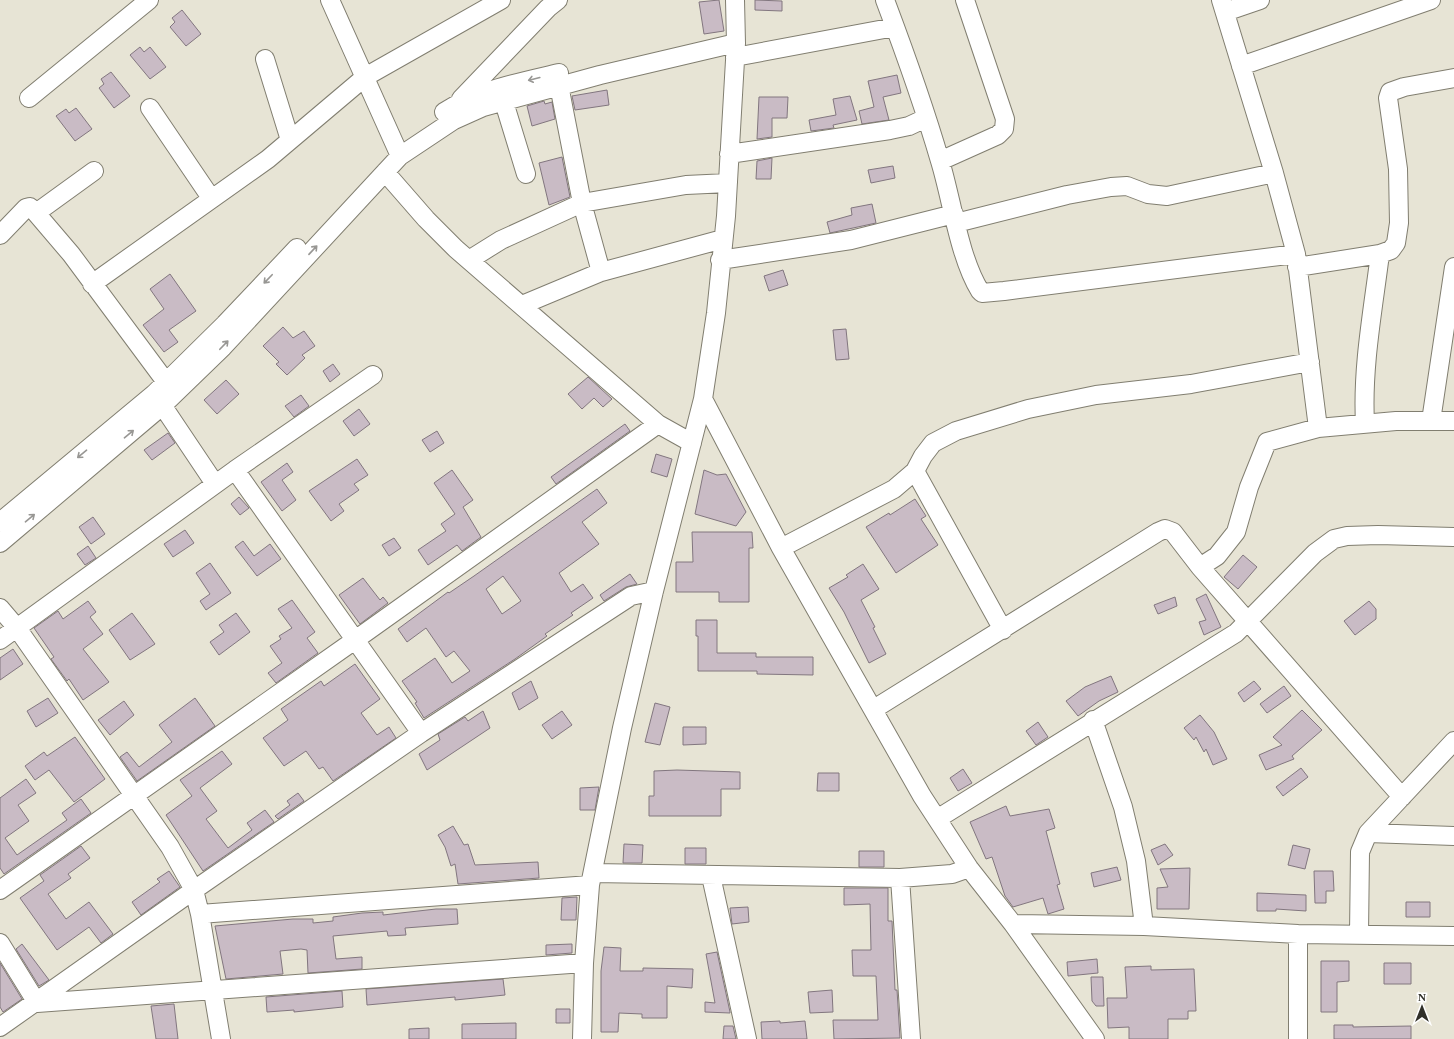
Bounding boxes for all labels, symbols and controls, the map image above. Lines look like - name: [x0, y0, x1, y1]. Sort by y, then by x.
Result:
- one-way arrow: [528, 76, 541, 84]
- one-way arrow: [308, 245, 317, 255]
- one-way arrow: [263, 274, 273, 284]
- one-way arrow: [219, 340, 229, 350]
- one-way arrow: [124, 429, 135, 438]
- one-way arrow: [76, 450, 87, 459]
- one-way arrow: [24, 513, 35, 522]
- north arrow: [1402, 987, 1442, 1027]
- text: N: [1418, 991, 1426, 1003]

